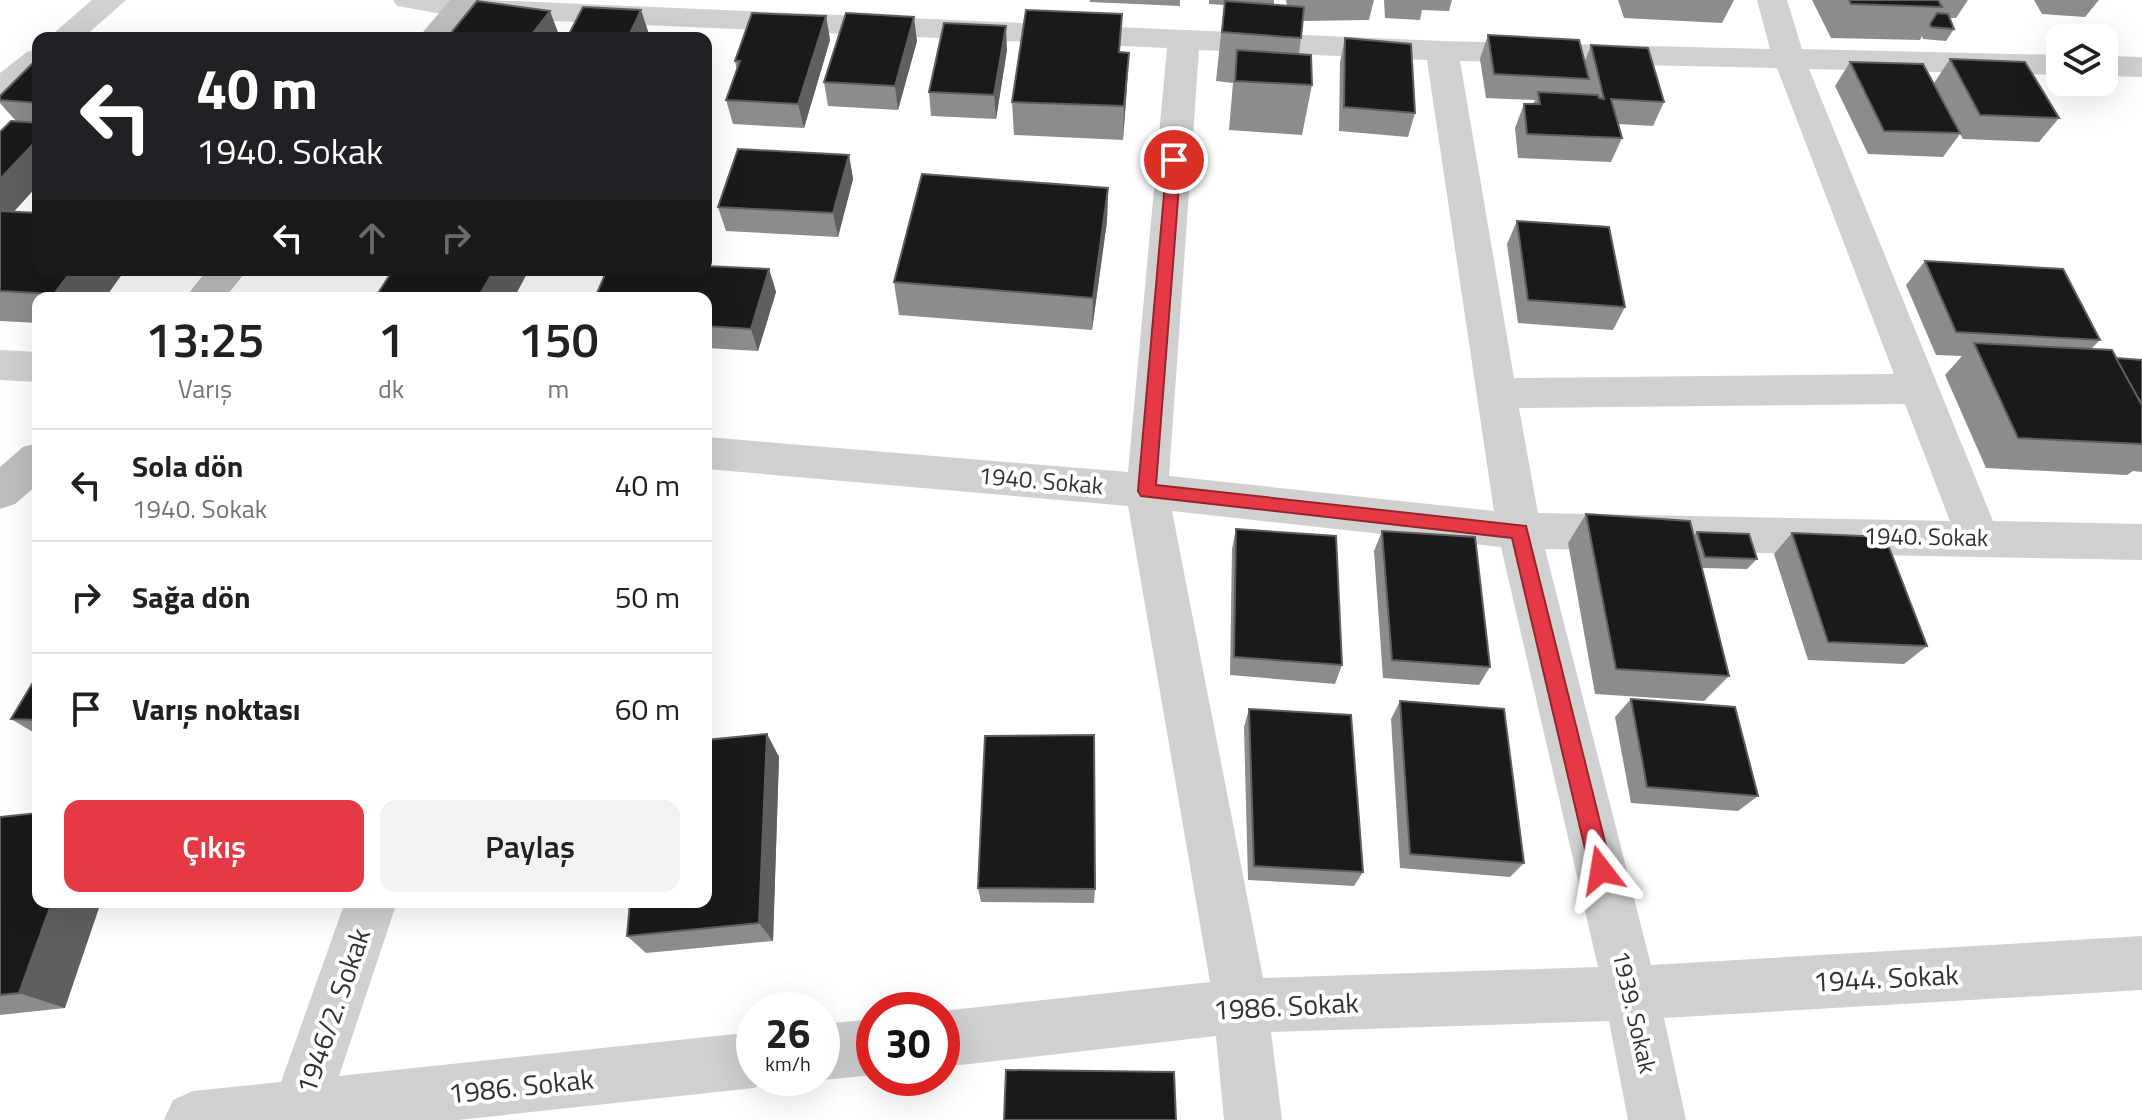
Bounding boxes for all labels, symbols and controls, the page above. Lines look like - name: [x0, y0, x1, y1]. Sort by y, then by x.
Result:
- map controls: [2046, 24, 2118, 96]
- button: layers: [2046, 24, 2118, 96]
- text: 40 m: [196, 46, 318, 131]
- icon: left: [64, 64, 168, 168]
- text: 1940. Sokak: [196, 123, 383, 178]
- pin: [1140, 126, 1208, 194]
- icon: arrive: [1152, 138, 1196, 182]
- icon: left: [266, 216, 310, 260]
- icon: ahead: [350, 216, 394, 260]
- icon: right: [434, 216, 478, 260]
- text: 13:25: [145, 303, 264, 376]
- text: 1: [378, 303, 405, 376]
- text: 150: [518, 303, 599, 376]
- text: Varış: [178, 369, 232, 408]
- text: dk: [378, 369, 404, 408]
- text: m: [547, 369, 569, 408]
- text: Sola dön: [132, 443, 243, 489]
- street label: 1940. Sokak: [977, 457, 1105, 503]
- text: 40 m: [615, 462, 680, 508]
- icon: left: [64, 463, 108, 507]
- text: 1940. Sokak: [132, 489, 267, 528]
- street label: 1940. Sokak: [1863, 517, 1989, 555]
- text: Sağa dön: [132, 574, 251, 620]
- text: 50 m: [615, 574, 680, 620]
- icon: right: [64, 575, 108, 619]
- text: Varış noktası: [132, 686, 301, 732]
- text: 60 m: [615, 686, 680, 732]
- icon: arrive: [64, 687, 108, 731]
- button: Çıkış: [64, 800, 364, 892]
- button: Paylaş: [380, 800, 680, 892]
- position arrow: [1559, 828, 1643, 912]
- street label: 1946/2. Sokak: [284, 922, 381, 1100]
- street label: 1939. Sokak: [1603, 947, 1667, 1077]
- street label: 1944. Sokak: [1812, 952, 1960, 1003]
- street label: 1986. Sokak: [1212, 980, 1360, 1031]
- speed limit sign: 30: [856, 992, 960, 1096]
- text: 26: [766, 1003, 810, 1064]
- text: km/h: [765, 1048, 811, 1079]
- street label: 1986. Sokak: [446, 1057, 596, 1114]

